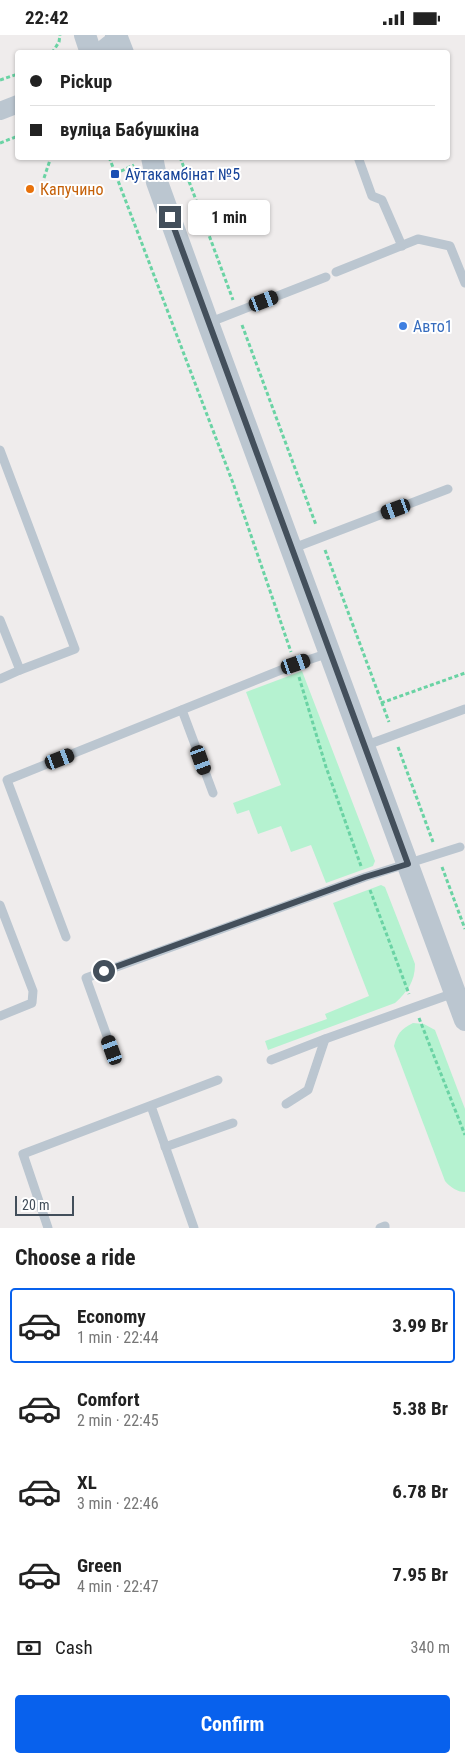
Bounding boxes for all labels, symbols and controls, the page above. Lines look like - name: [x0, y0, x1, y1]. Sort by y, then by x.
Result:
- text: 22:42: [25, 6, 69, 29]
- text: Pickup: [60, 70, 112, 93]
- text: вуліца Бабушкіна: [60, 118, 199, 141]
- place label: Аўтакамбінат №5: [125, 165, 240, 184]
- marker: Аўтакамбінат №5: [109, 168, 121, 180]
- place label: Капучино: [40, 180, 103, 199]
- marker: Капучино: [24, 183, 36, 195]
- callout: 1 min: [188, 199, 270, 235]
- route end: [159, 206, 181, 228]
- text: 1 min: [211, 208, 247, 227]
- car: [247, 289, 280, 313]
- place label: Авто1: [413, 317, 453, 336]
- marker: Авто1: [397, 320, 409, 332]
- car: [379, 497, 412, 521]
- car: [279, 652, 312, 676]
- car: [188, 743, 213, 777]
- car: [43, 747, 76, 771]
- route start: [93, 960, 115, 982]
- car: [99, 1033, 124, 1067]
- scale bar: [15, 1193, 74, 1216]
- text: 20 m: [22, 1197, 50, 1213]
- text: Choose a ride: [15, 1245, 136, 1270]
- icon: car: [17, 1303, 62, 1348]
- text: Economy: [77, 1305, 146, 1328]
- text: 3.99 Br: [392, 1314, 448, 1337]
- text: 1 min · 22:44: [77, 1328, 159, 1347]
- icon: car: [17, 1386, 62, 1431]
- text: Comfort: [77, 1388, 140, 1411]
- text: 5.38 Br: [392, 1397, 448, 1420]
- text: 2 min · 22:45: [77, 1411, 159, 1430]
- icon: car: [17, 1469, 62, 1514]
- text: XL: [77, 1471, 97, 1494]
- text: 6.78 Br: [392, 1480, 448, 1503]
- text: 3 min · 22:46: [77, 1494, 159, 1513]
- icon: car: [17, 1552, 62, 1597]
- text: Green: [77, 1554, 122, 1577]
- text: 7.95 Br: [392, 1563, 448, 1586]
- text: 4 min · 22:47: [77, 1577, 159, 1596]
- icon: cash: [15, 1634, 43, 1662]
- text: Cash: [55, 1636, 93, 1659]
- text: 340 m: [411, 1638, 450, 1657]
- button: Confirm: [15, 1695, 450, 1753]

